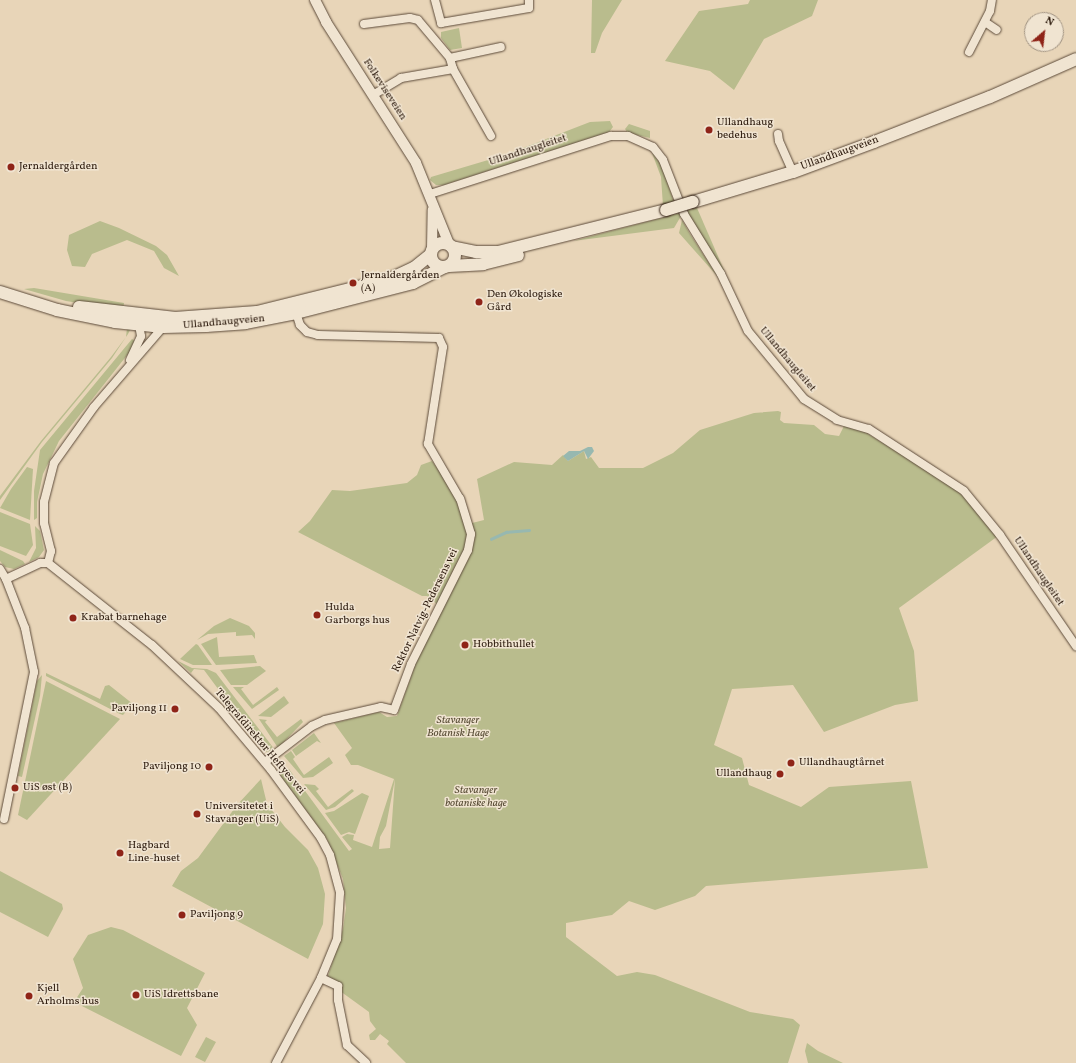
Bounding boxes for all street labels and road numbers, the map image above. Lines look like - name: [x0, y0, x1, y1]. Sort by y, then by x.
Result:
- street label: Folkeviseveien: [359, 57, 409, 123]
- street label: Ullandhaugleitet: [488, 132, 568, 170]
- street label: Ullandhaugveien: [799, 134, 881, 174]
- street label: Ullandhaugveien: [183, 313, 265, 333]
- street label: Ullandhaugleitet: [756, 325, 818, 395]
- street label: Ullandhaugleitet: [1010, 535, 1066, 609]
- street label: Rektor Natvig-Pedersens vei: [390, 547, 462, 675]
- street label: Telegrafdirektør Heftyes vei: [211, 686, 307, 798]

